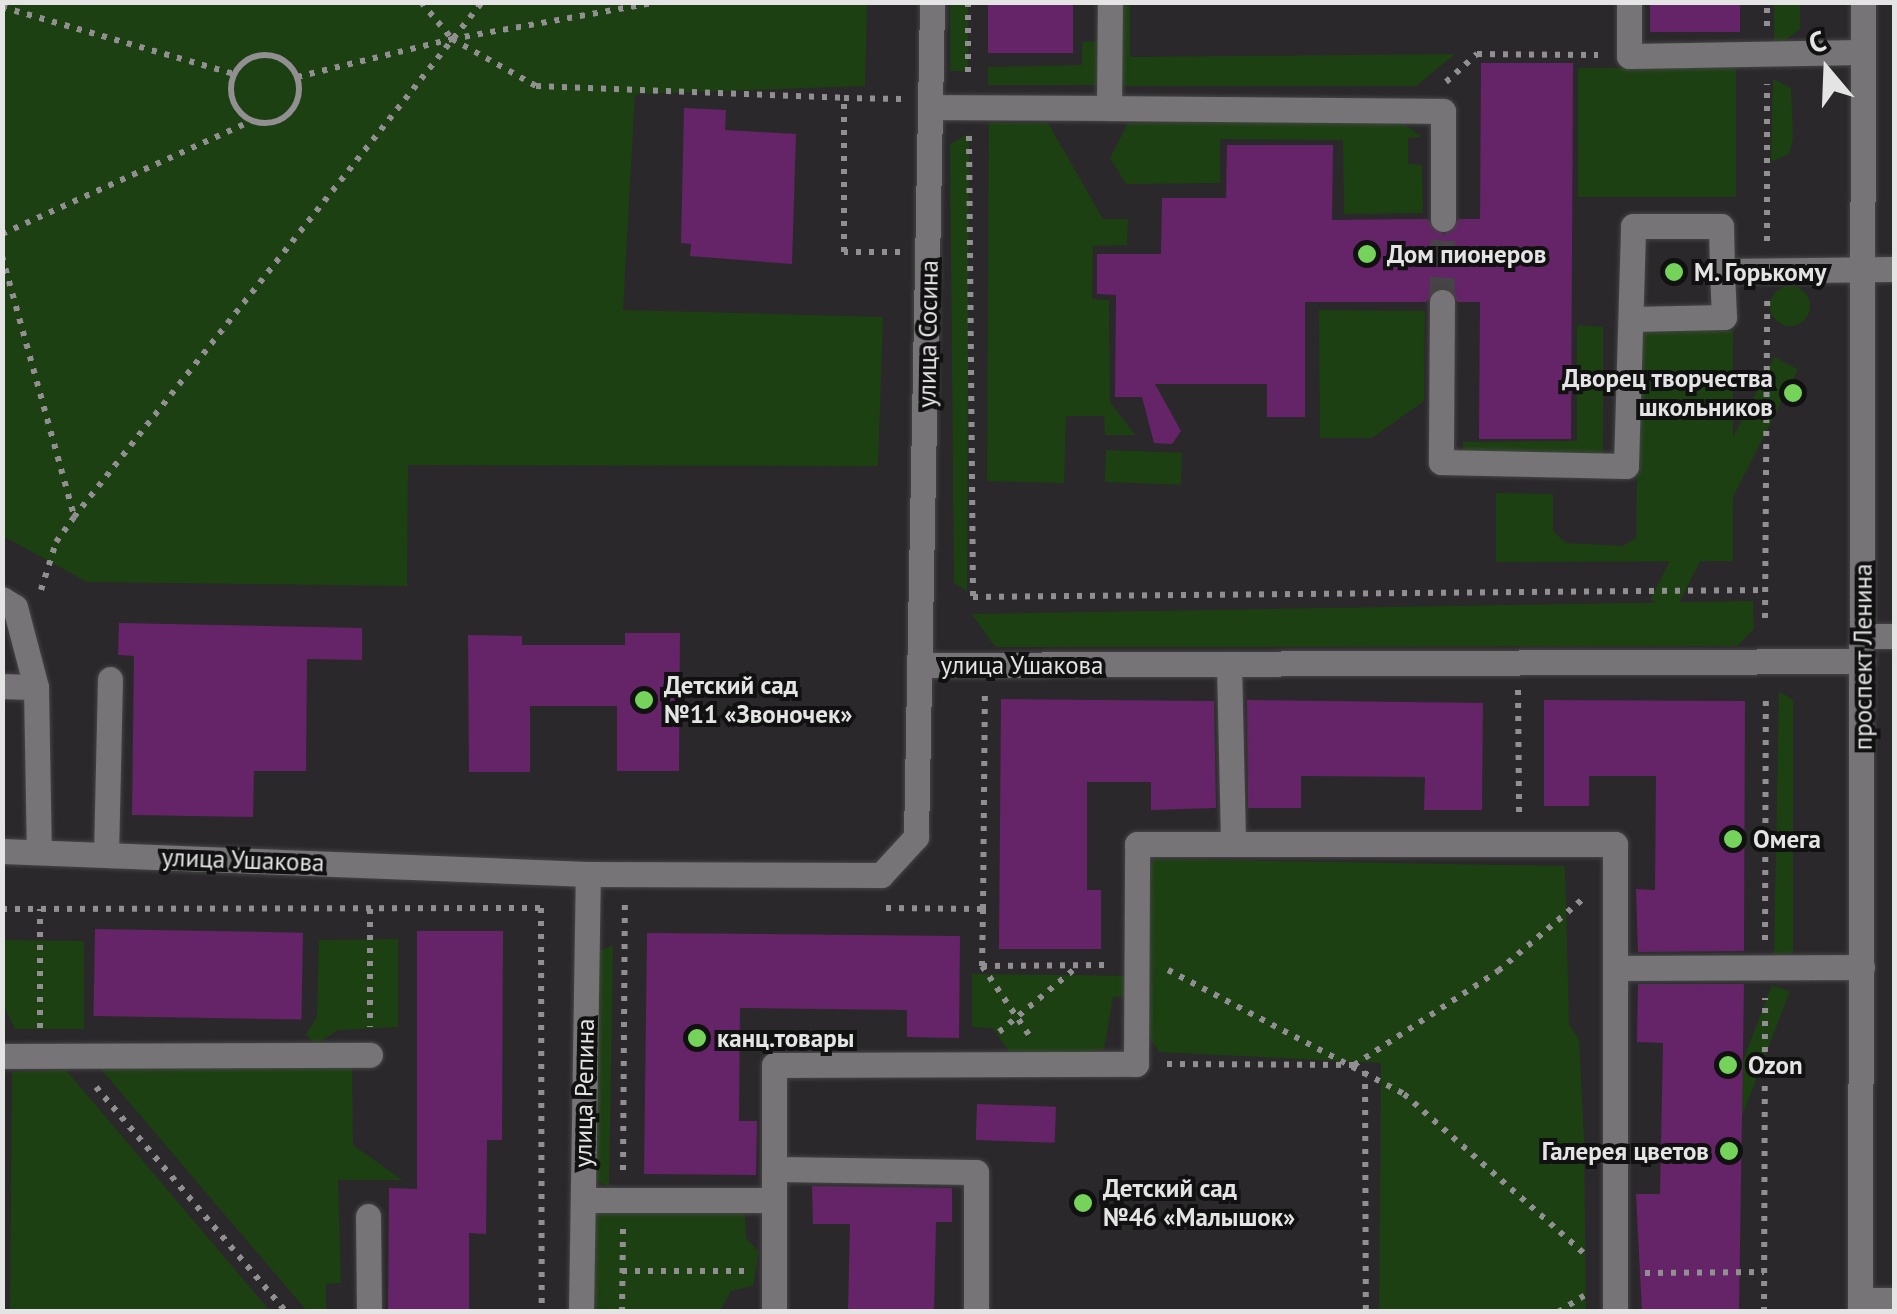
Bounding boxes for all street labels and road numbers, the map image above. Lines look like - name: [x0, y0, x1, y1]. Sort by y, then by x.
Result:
- street label: улица Сосина: [912, 260, 944, 408]
- street label: проспект Ленина: [1848, 563, 1878, 751]
- street label: улица Ушакова: [940, 650, 1104, 680]
- street label: улица Ушакова: [161, 842, 325, 878]
- street label: улица Репина: [568, 1018, 600, 1168]

